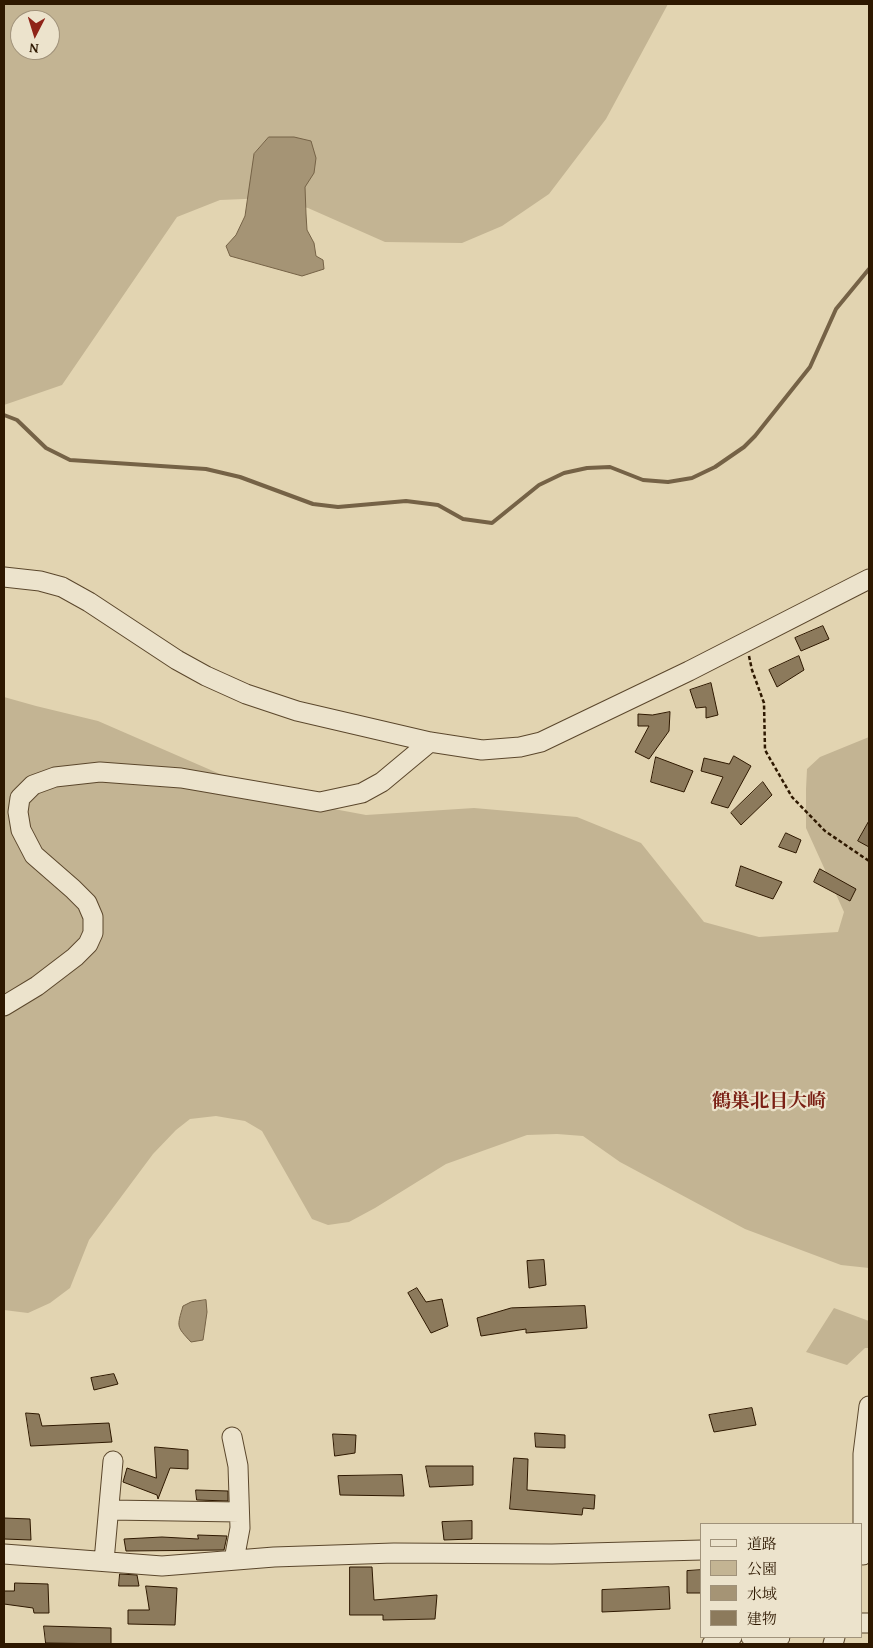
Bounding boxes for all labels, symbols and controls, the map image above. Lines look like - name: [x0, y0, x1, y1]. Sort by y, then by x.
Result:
- north arrow: [10, 10, 60, 60]
- text: N: [28, 39, 39, 59]
- district label: 鶴巣北目大崎: [712, 1091, 826, 1113]
- legend: [700, 1523, 863, 1638]
- text: 道路: [747, 1533, 777, 1554]
- text: 公園: [747, 1558, 777, 1579]
- text: 水域: [747, 1583, 777, 1604]
- text: 建物: [747, 1608, 777, 1629]

